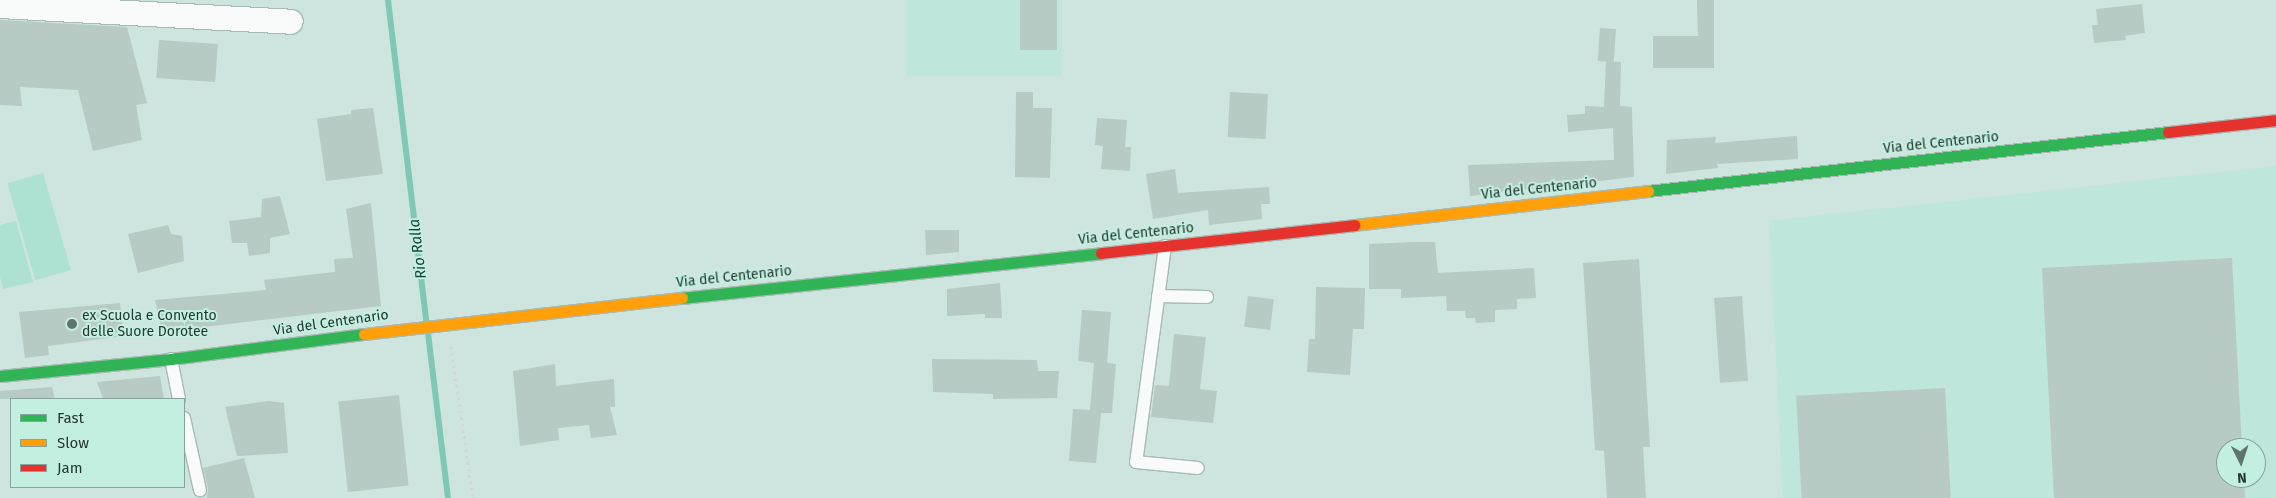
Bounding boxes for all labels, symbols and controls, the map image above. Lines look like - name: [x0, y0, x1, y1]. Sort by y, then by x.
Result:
- street label: Via del Centenario: [1882, 129, 2000, 157]
- street label: Via del Centenario: [1480, 175, 1598, 203]
- water label: Rio Ralla: [405, 218, 431, 280]
- street label: Via del Centenario: [1077, 220, 1195, 248]
- street label: Via del Centenario: [675, 263, 793, 291]
- street label: Via del Centenario: [272, 307, 390, 339]
- place label: ex Scuola e Convento delle Suore Dorotee: [82, 308, 217, 341]
- marker: ex Scuola e Convento delle Suore Dorotee: [66, 318, 78, 330]
- legend: [10, 398, 185, 488]
- text: Fast: [57, 409, 84, 427]
- text: Slow: [57, 434, 89, 452]
- north arrow: [2216, 438, 2266, 488]
- text: Jam: [57, 459, 83, 477]
- text: N: [2237, 469, 2247, 486]

